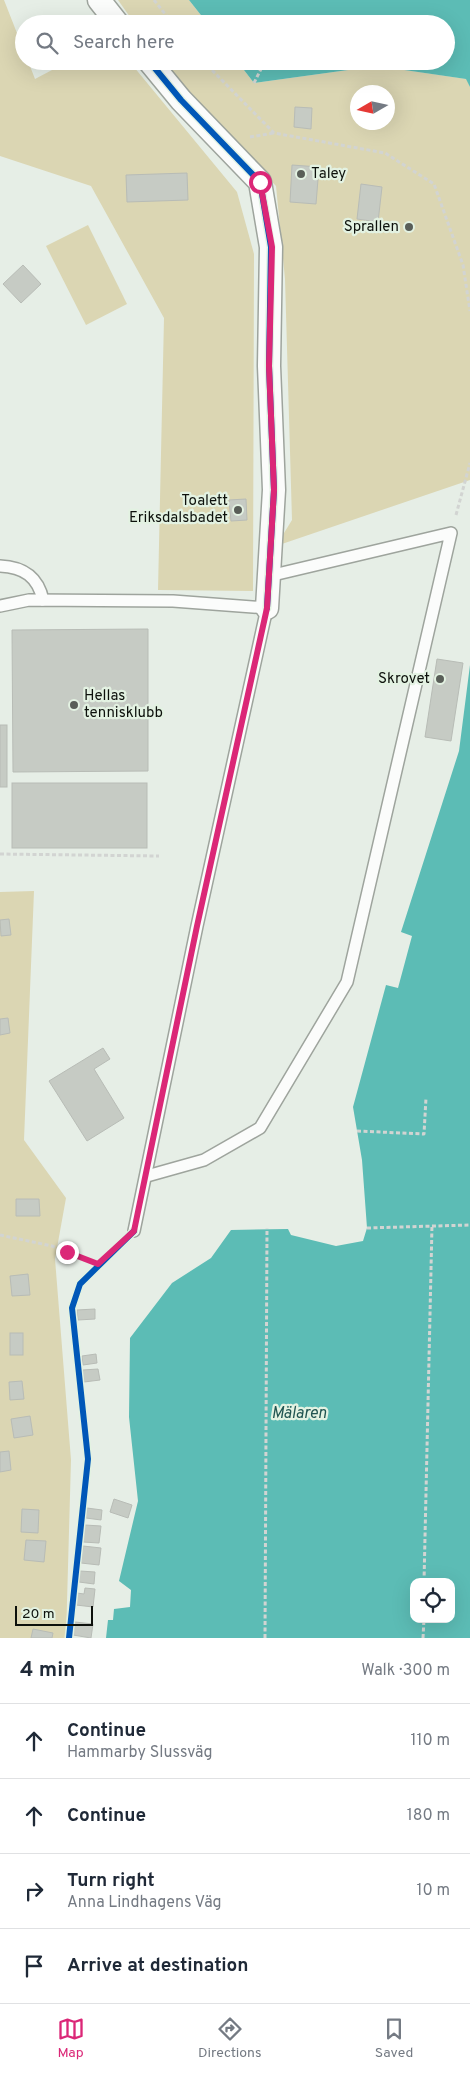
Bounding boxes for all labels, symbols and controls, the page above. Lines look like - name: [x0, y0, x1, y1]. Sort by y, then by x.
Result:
- search box: [15, 15, 455, 70]
- icon: search: [33, 29, 61, 57]
- text: Search here: [73, 31, 175, 55]
- north arrow: [350, 85, 395, 130]
- place label: Taley: [311, 165, 346, 184]
- marker: Taley: [295, 168, 307, 180]
- route start: [249, 171, 272, 194]
- place label: Sprallen: [344, 218, 399, 237]
- marker: Sprallen: [403, 221, 415, 233]
- place label: Toalett Eriksdalsbadet: [129, 492, 228, 528]
- marker: Toalett Eriksdalsbadet: [232, 504, 244, 516]
- place label: Skrovet: [378, 670, 430, 689]
- marker: Skrovet: [434, 673, 446, 685]
- place label: Hellas tennisklubb: [84, 687, 163, 723]
- marker: Hellas tennisklubb: [68, 699, 80, 711]
- route end: [56, 1241, 79, 1264]
- water label: Mälaren: [271, 1404, 327, 1424]
- map controls: [410, 1578, 455, 1623]
- button: locate: [410, 1578, 455, 1623]
- scale bar: [15, 1603, 92, 1626]
- text: 20 m: [22, 1606, 55, 1623]
- text: 4 min: [20, 1657, 76, 1684]
- text: Walk · 300 m: [361, 1661, 450, 1681]
- text: Continue: [67, 1719, 146, 1743]
- icon: ahead: [20, 1727, 48, 1755]
- text: 110 m: [410, 1731, 450, 1751]
- text: Hammarby Slussväg: [67, 1743, 212, 1763]
- icon: ahead: [20, 1802, 48, 1830]
- text: Continue: [67, 1804, 146, 1828]
- text: 180 m: [407, 1806, 450, 1826]
- text: Turn right: [67, 1869, 155, 1893]
- icon: right: [20, 1877, 48, 1905]
- text: 10 m: [416, 1881, 450, 1901]
- text: Anna Lindhagens Väg: [67, 1893, 222, 1913]
- icon: arrive: [20, 1952, 48, 1980]
- text: Arrive at destination: [67, 1954, 248, 1978]
- tab: Map: [57, 2015, 85, 2062]
- tab: Directions: [198, 2015, 262, 2062]
- tab: Saved: [375, 2015, 413, 2062]

